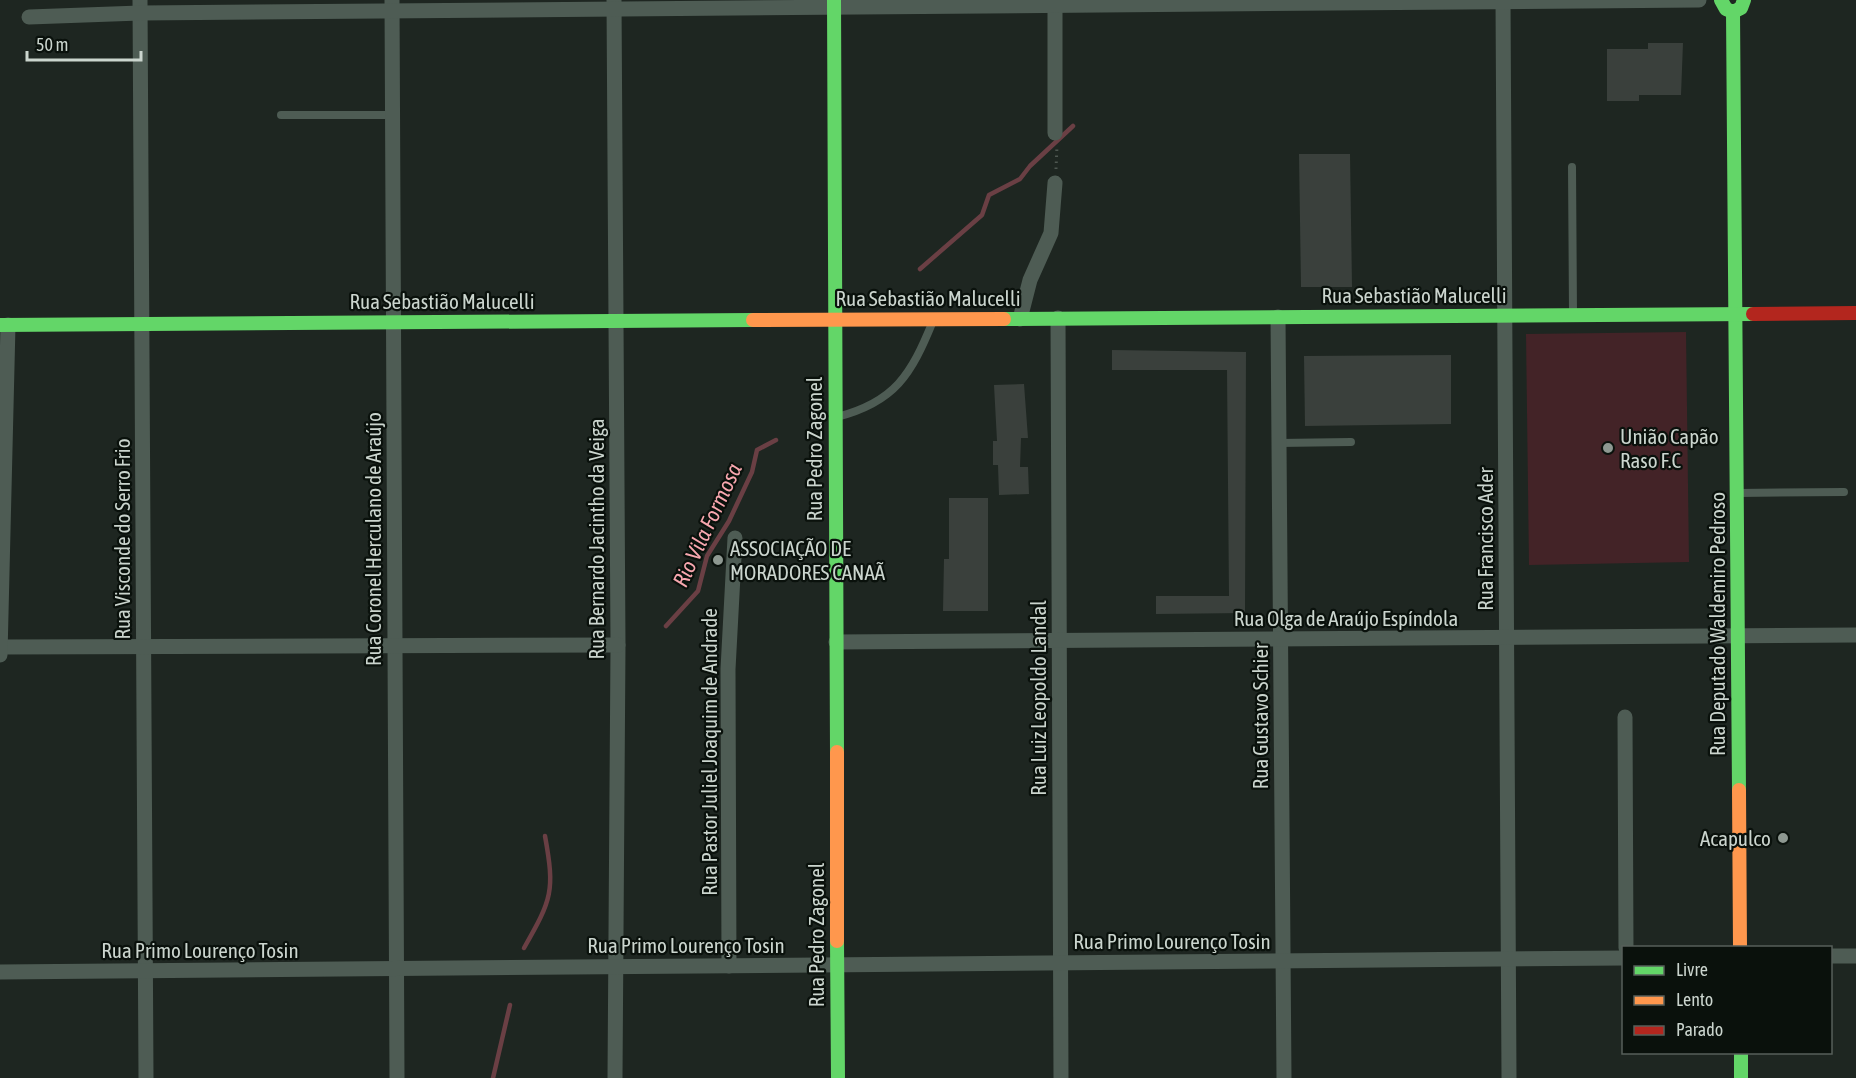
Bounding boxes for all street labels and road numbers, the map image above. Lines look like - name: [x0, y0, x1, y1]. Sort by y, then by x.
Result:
- street label: Rua Sebastião Malucelli: [1322, 283, 1506, 307]
- street label: Rua Sebastião Malucelli: [836, 286, 1020, 310]
- street label: Rua Sebastião Malucelli: [350, 289, 534, 313]
- street label: Rua Pedro Zagonel: [802, 376, 826, 521]
- street label: Rua Coronel Herculano de Araújo: [361, 412, 385, 666]
- street label: Rua Bernardo Jacintho da Veiga: [584, 418, 608, 660]
- street label: Rua Visconde do Serro Frio: [110, 438, 134, 640]
- street label: Rua Francisco Ader: [1473, 466, 1497, 611]
- street label: Rua Deputado Waldemiro Pedroso: [1705, 492, 1729, 756]
- street label: Rua Luiz Leopoldo Landal: [1026, 600, 1050, 796]
- street label: Rua Olga de Araújo Espíndola: [1234, 606, 1458, 630]
- street label: Rua Pastor Juliel Joaquim de Andrade: [697, 608, 721, 896]
- street label: Rua Gustavo Schier: [1248, 642, 1272, 789]
- street label: Rua Pedro Zagonel: [804, 862, 828, 1007]
- street label: Rua Primo Lourenço Tosin: [1073, 929, 1271, 953]
- street label: Rua Primo Lourenço Tosin: [587, 933, 785, 957]
- street label: Rua Primo Lourenço Tosin: [101, 938, 299, 962]

